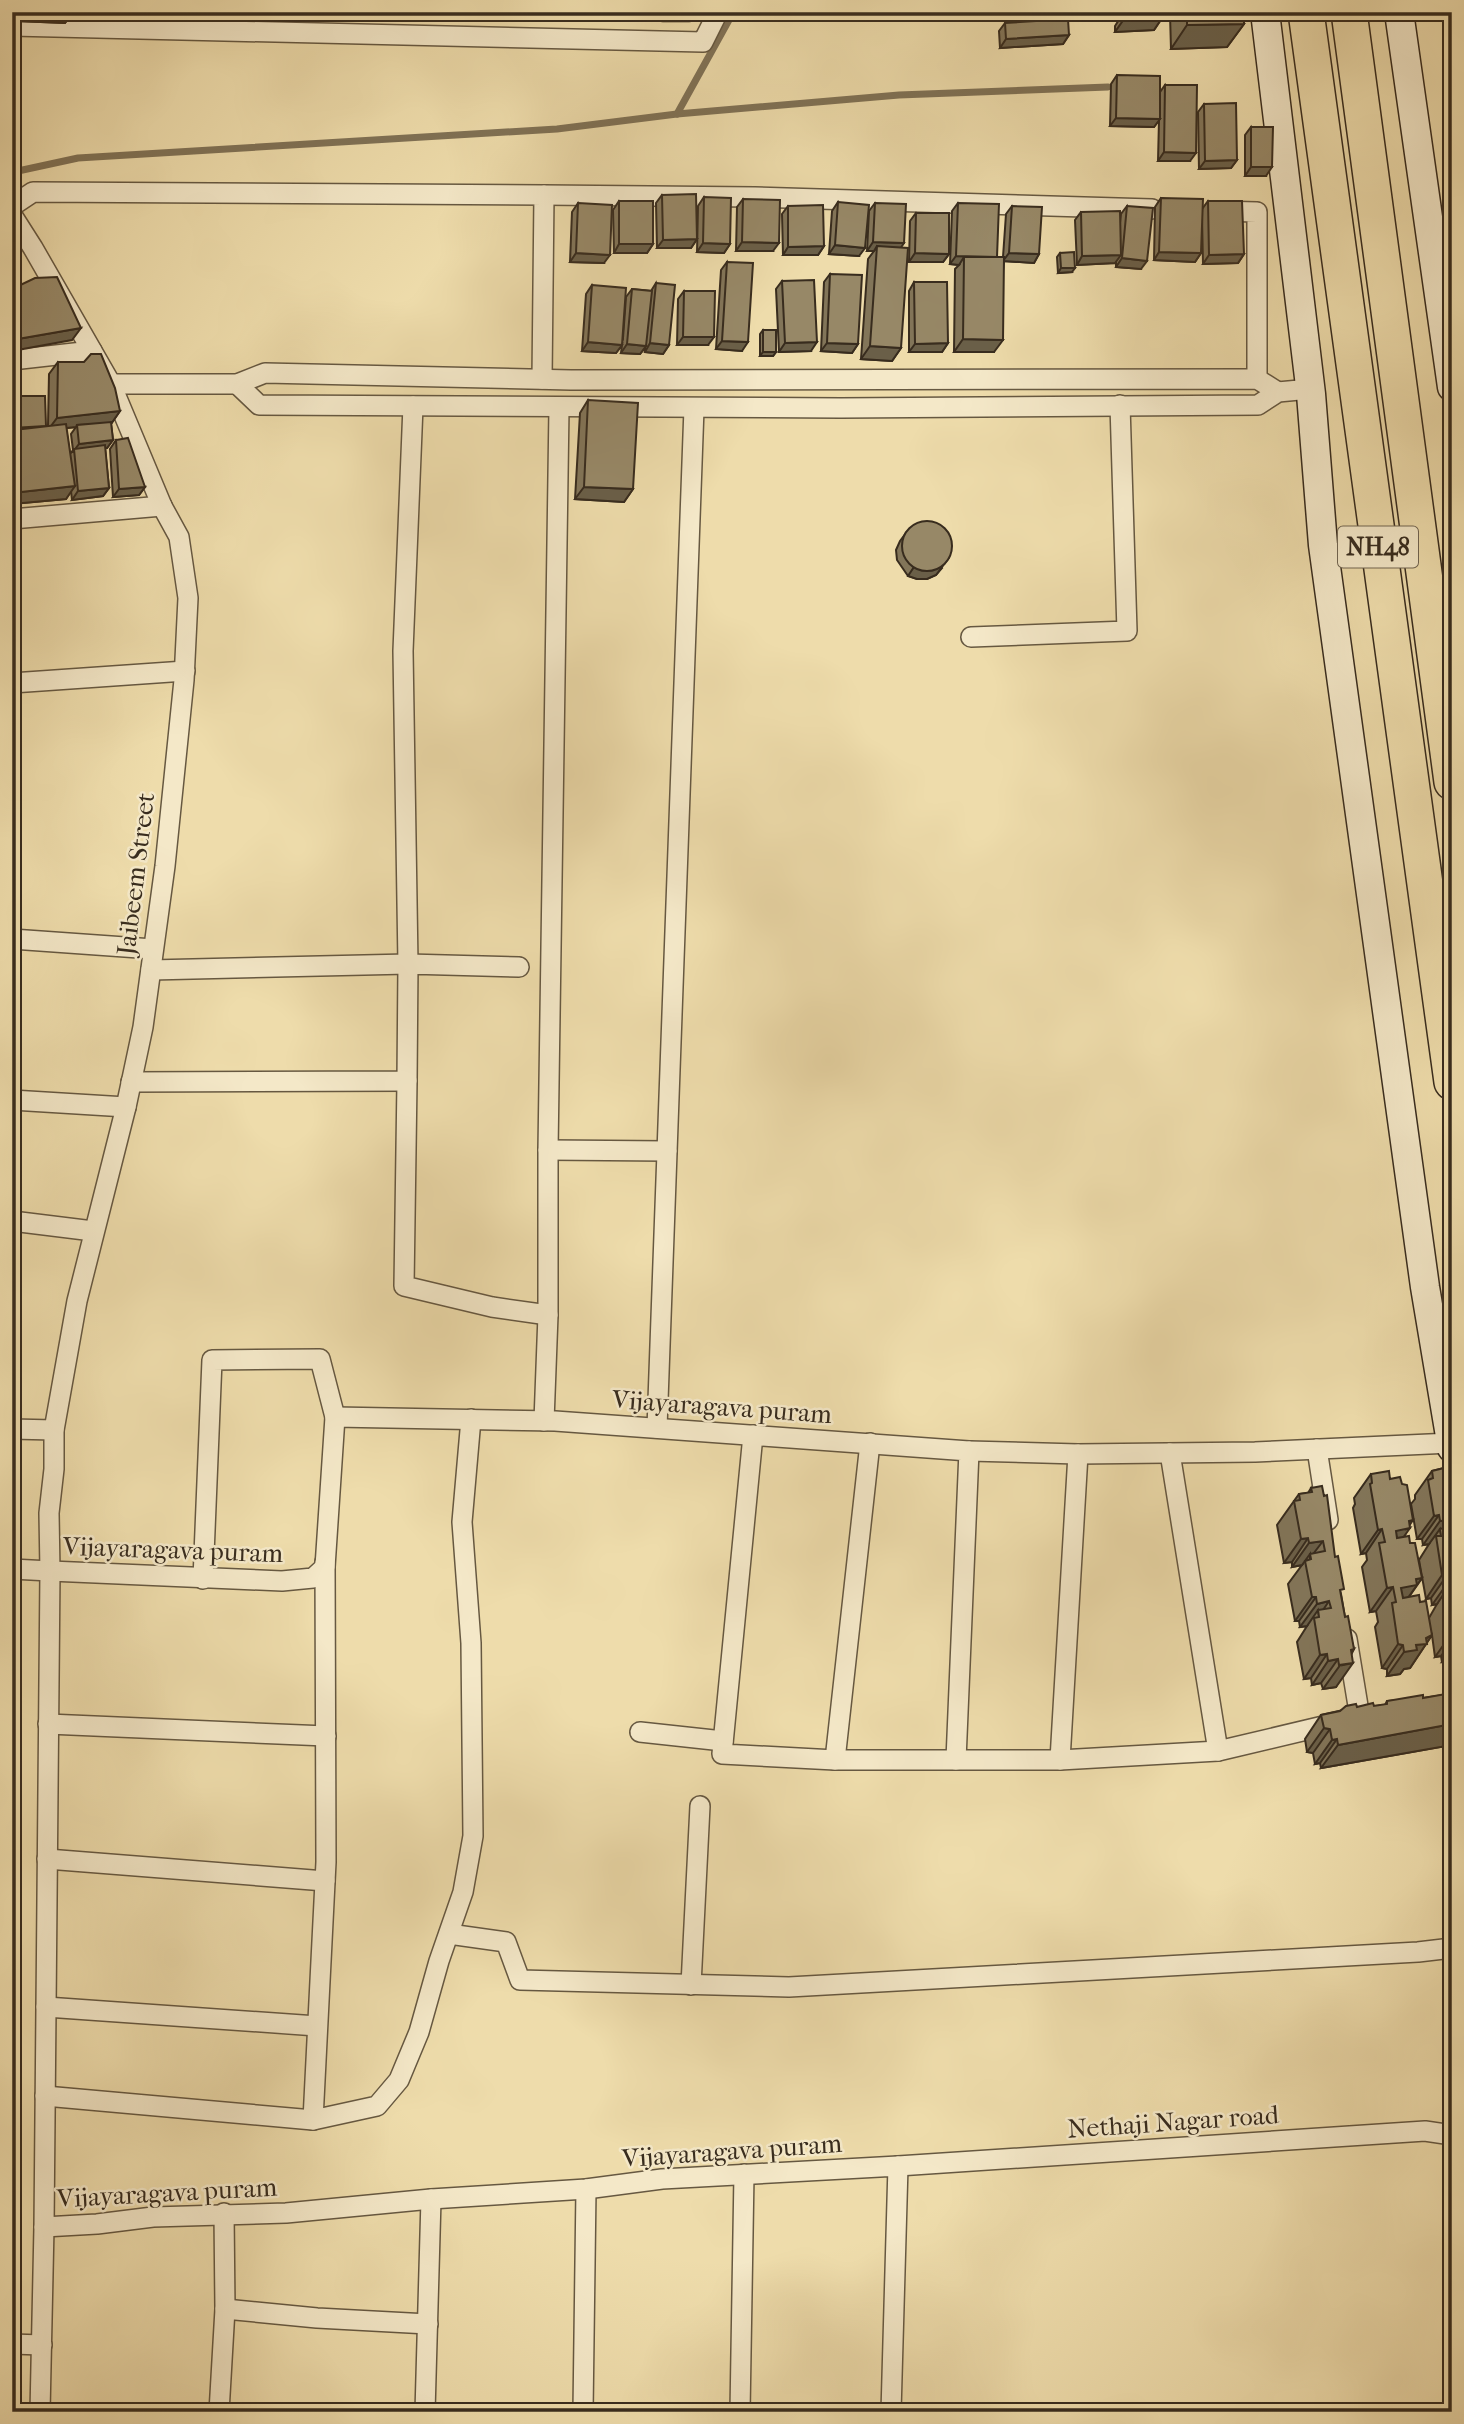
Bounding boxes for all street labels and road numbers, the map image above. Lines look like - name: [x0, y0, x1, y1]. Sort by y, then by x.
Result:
- road number: NH48: [1338, 526, 1418, 568]
- street label: Jaibeem Street: [110, 790, 161, 959]
- street label: Vijayaragava puram: [610, 1384, 833, 1430]
- street label: Vijayaragava puram: [61, 1531, 284, 1569]
- street label: Nethaji Nagar road: [1066, 2099, 1281, 2145]
- street label: Vijayaragava puram: [620, 2128, 843, 2174]
- street label: Vijayaragava puram: [55, 2172, 278, 2214]

